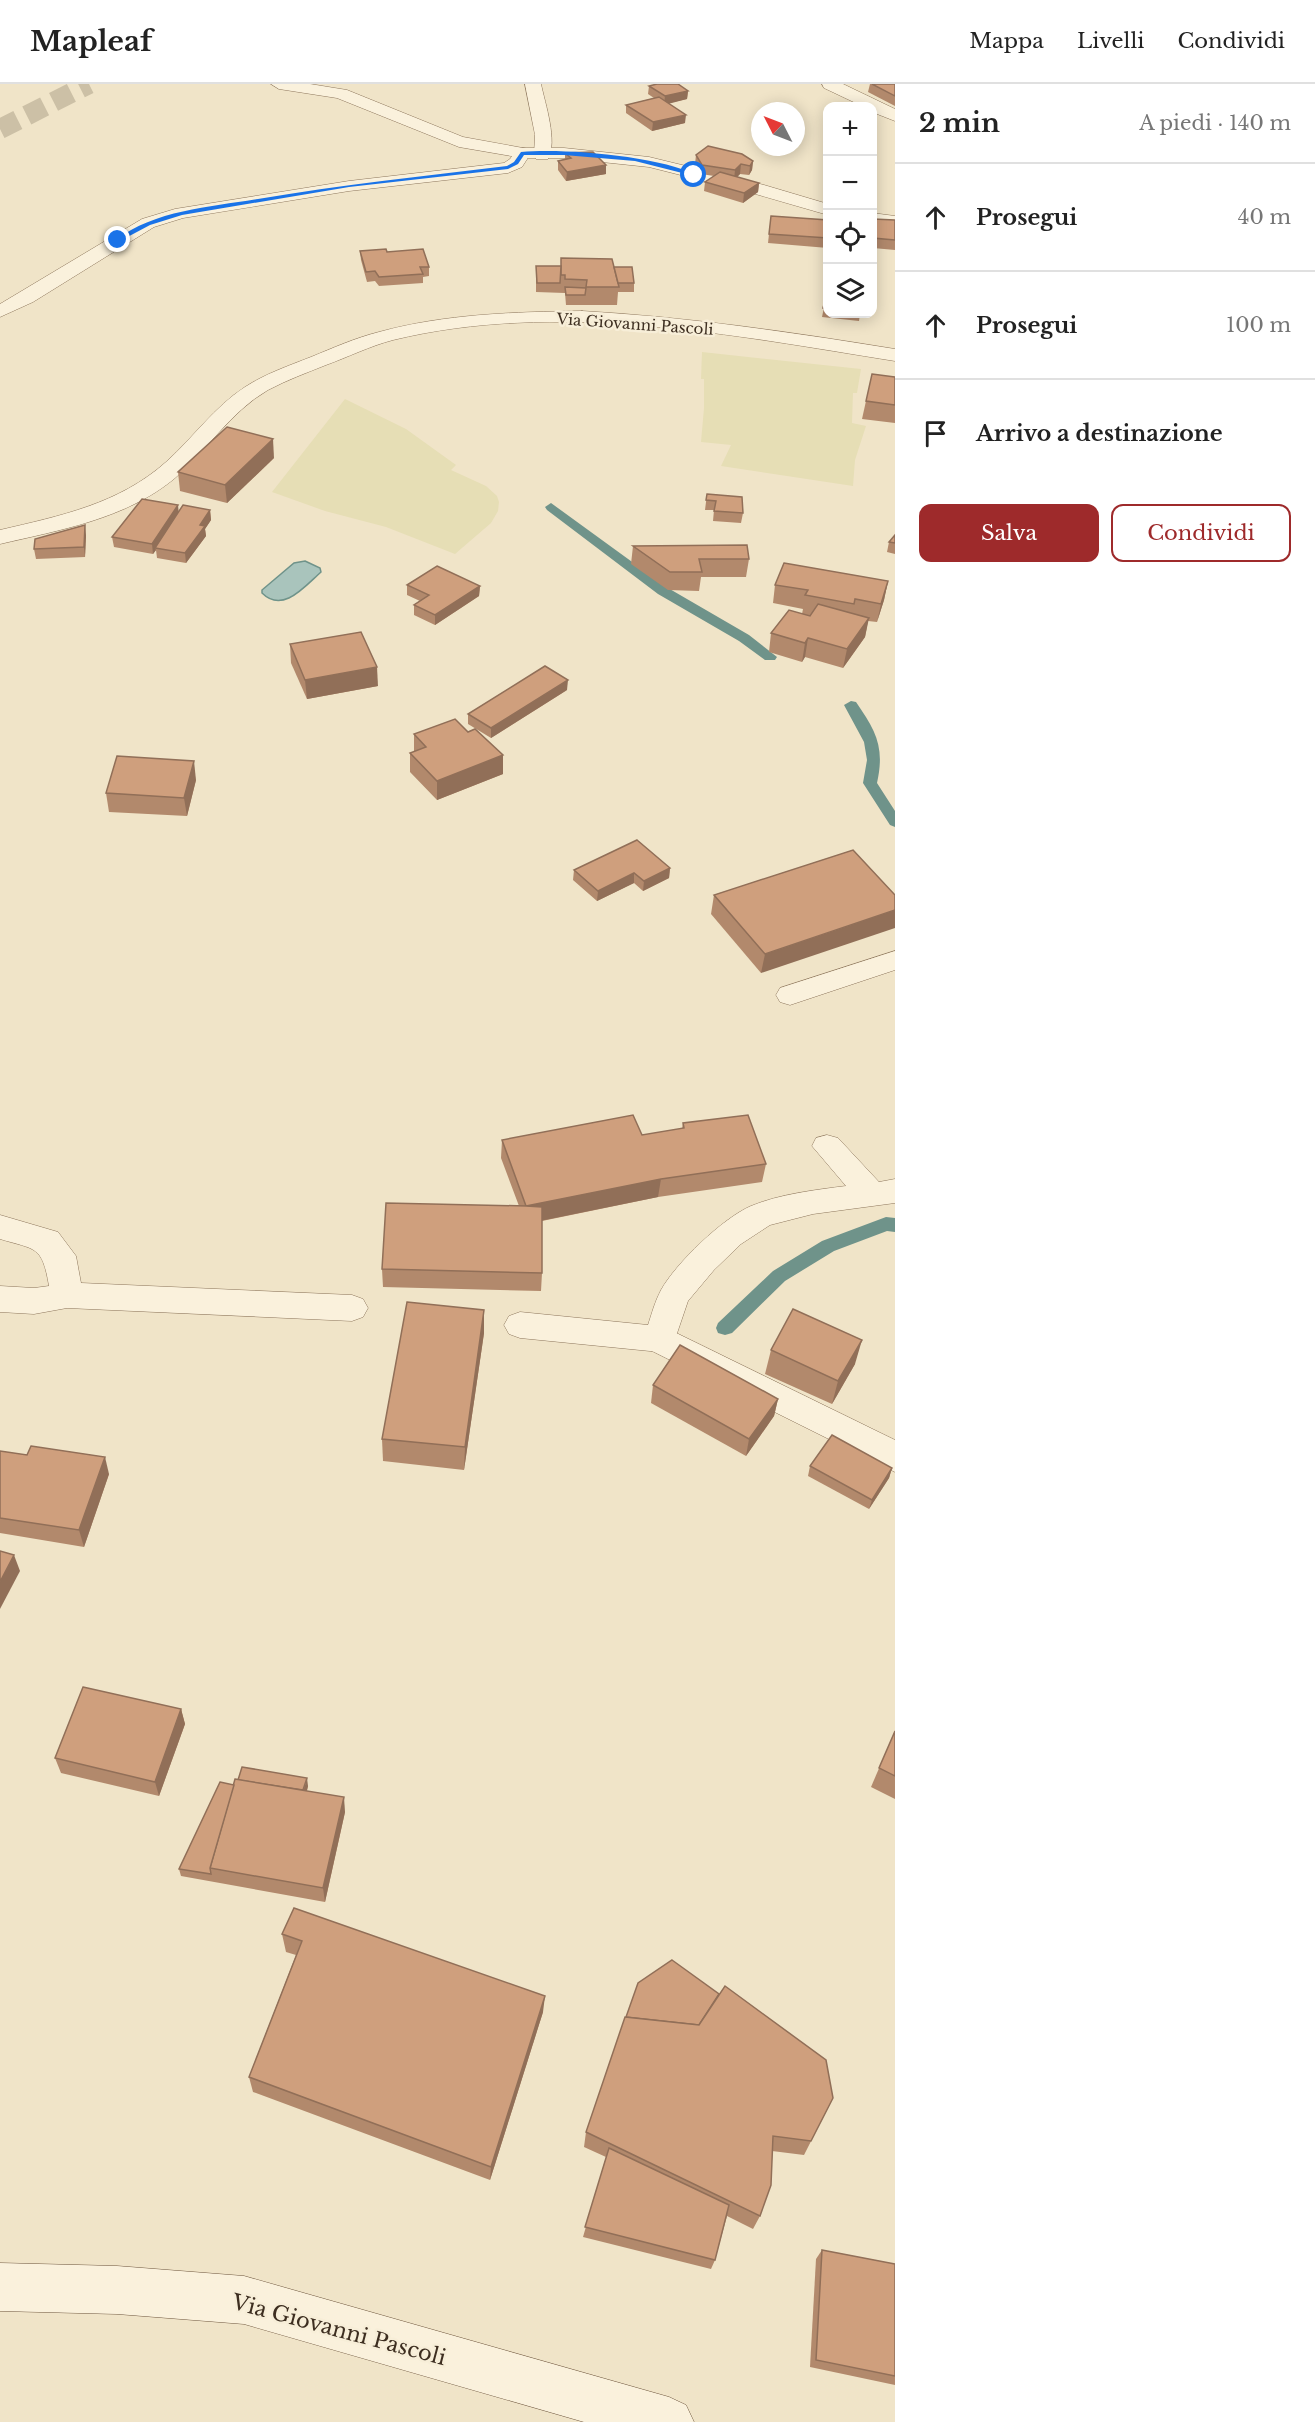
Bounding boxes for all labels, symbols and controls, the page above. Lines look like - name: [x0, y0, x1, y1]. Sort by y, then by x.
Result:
- text: Mapleaf: [30, 24, 152, 59]
- text: Mappa: [969, 28, 1044, 54]
- text: Livelli: [1077, 28, 1144, 54]
- text: Condividi: [1177, 28, 1285, 54]
- north arrow: [751, 102, 805, 156]
- map controls: [823, 102, 877, 318]
- button: +: [823, 102, 877, 156]
- text: 2 min: [919, 107, 1000, 139]
- text: A piedi · 140 m: [1139, 111, 1291, 135]
- button: −: [823, 156, 877, 210]
- route start: [680, 161, 706, 187]
- icon: ahead: [919, 201, 952, 234]
- text: Prosegui: [976, 204, 1077, 231]
- text: 40 m: [1238, 205, 1291, 229]
- button: locate: [823, 210, 877, 264]
- route end: [104, 226, 130, 252]
- button: layers: [823, 264, 877, 318]
- street label: Via Giovanni Pascoli: [555, 309, 714, 339]
- icon: ahead: [919, 309, 952, 342]
- text: Prosegui: [976, 312, 1077, 339]
- text: 100 m: [1226, 313, 1291, 337]
- icon: arrive: [919, 417, 952, 450]
- text: Arrivo a destinazione: [976, 420, 1223, 447]
- button: Salva: [919, 504, 1099, 562]
- button: Condividi: [1111, 504, 1291, 562]
- street label: Via Giovanni Pascoli: [228, 2289, 449, 2371]

